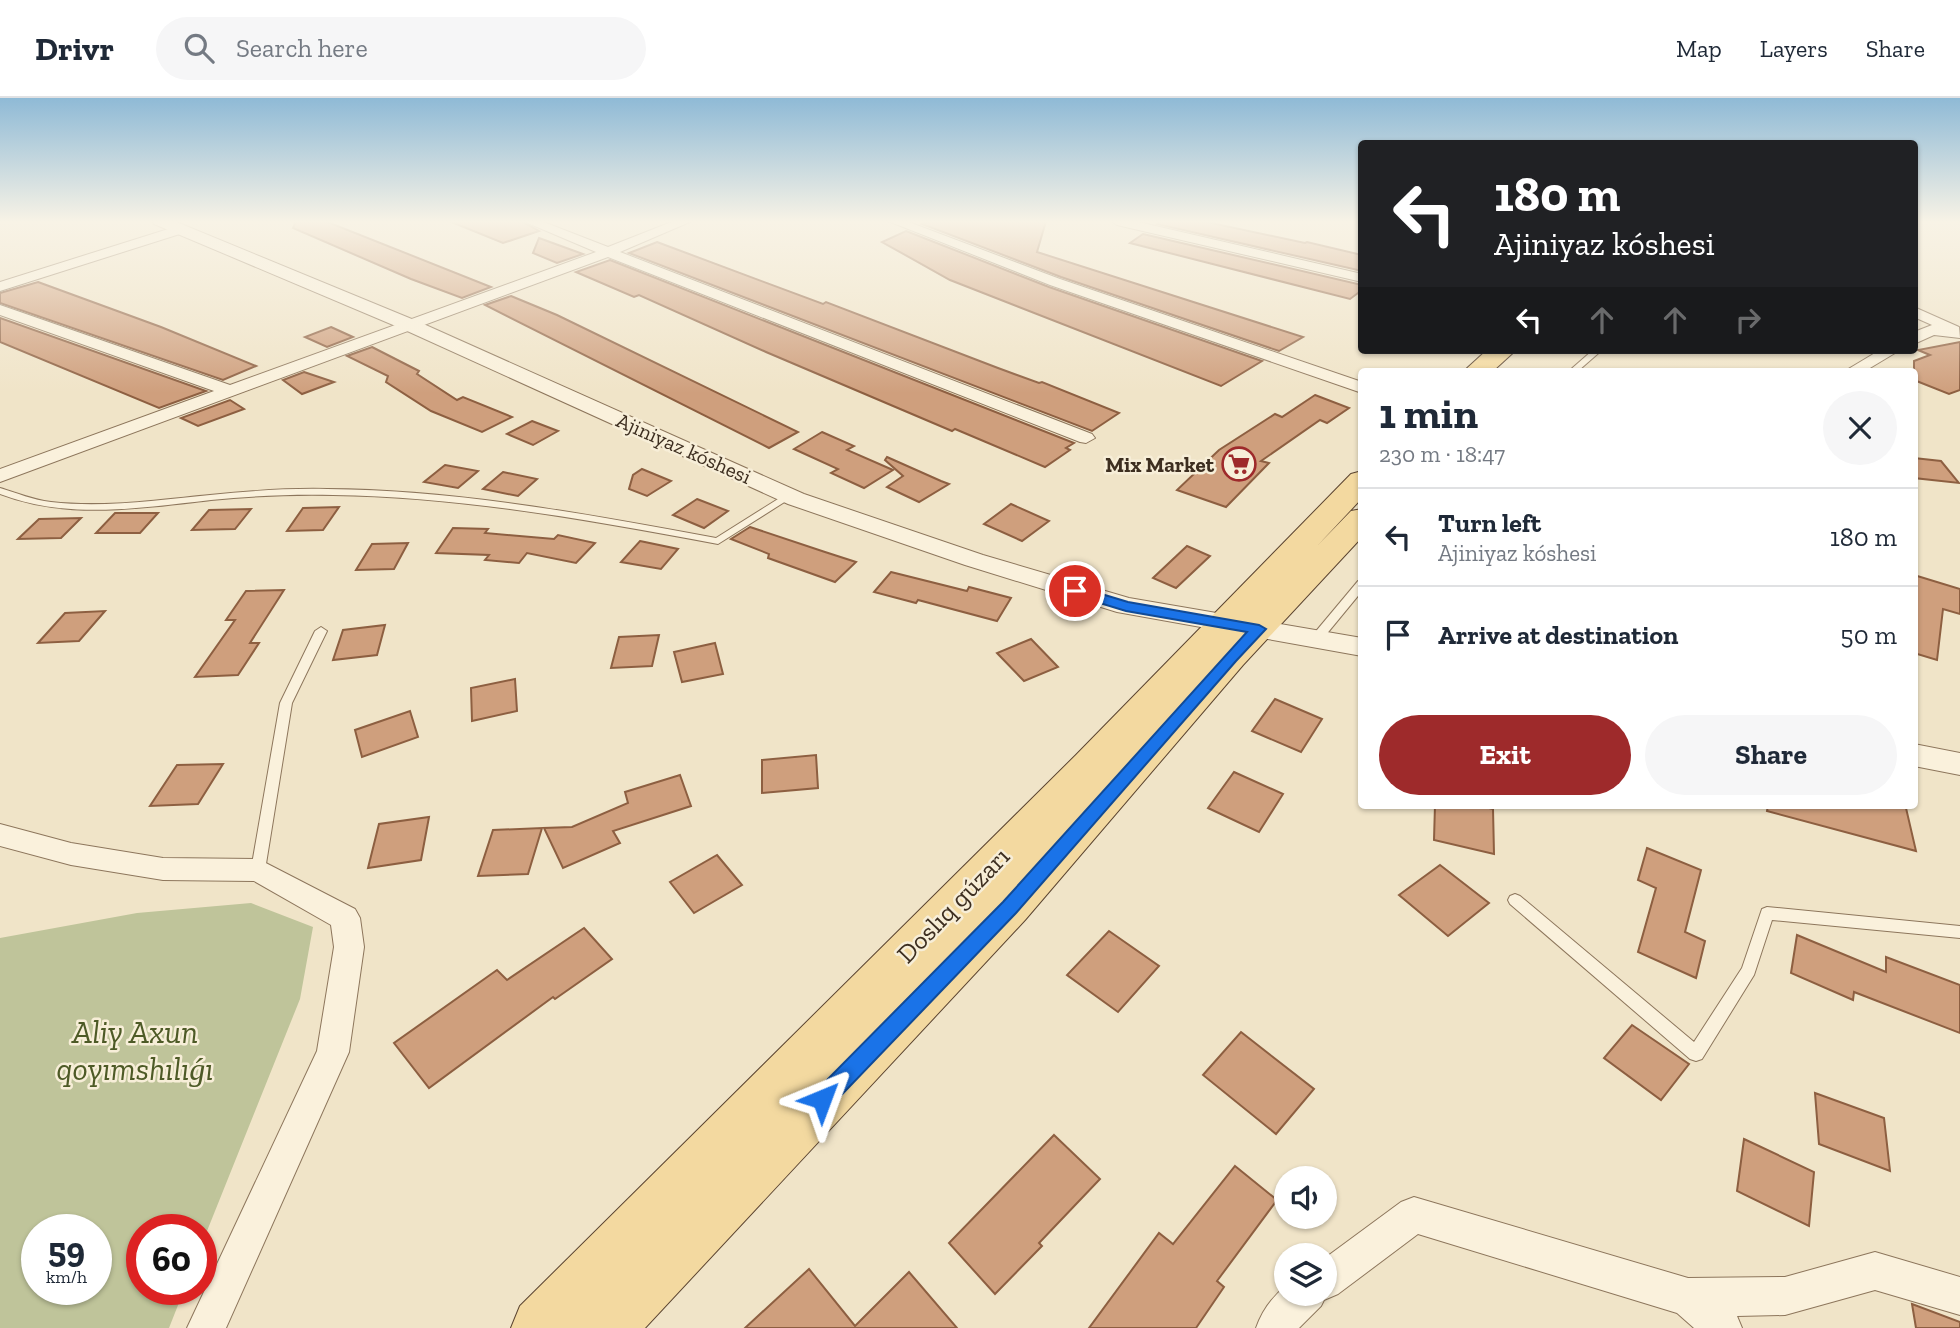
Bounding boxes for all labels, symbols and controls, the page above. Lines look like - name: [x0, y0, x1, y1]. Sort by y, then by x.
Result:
- search box: [156, 17, 646, 80]
- text: Drivr: [35, 29, 114, 68]
- icon: search: [180, 29, 218, 67]
- text: Search here: [236, 32, 368, 64]
- text: Map: [1676, 34, 1722, 63]
- text: Layers: [1760, 34, 1828, 63]
- text: Share: [1866, 34, 1925, 63]
- text: 180 m: [1494, 165, 1621, 224]
- icon: left: [1379, 168, 1470, 259]
- text: Ajiniyaz kóshesi: [1494, 225, 1715, 263]
- icon: left: [1510, 301, 1548, 339]
- icon: ahead: [1583, 301, 1621, 339]
- icon: ahead: [1656, 301, 1694, 339]
- icon: right: [1729, 301, 1767, 339]
- text: 1 min: [1379, 388, 1478, 439]
- button: close: [1823, 391, 1897, 465]
- street label: Ajiniyaz kóshesi: [612, 407, 755, 490]
- text: 230 m · 18:47: [1379, 440, 1505, 468]
- supermarket icon: Mix Market: [1220, 445, 1258, 483]
- place label: Mix Market: [1105, 452, 1215, 477]
- text: Turn left: [1438, 507, 1541, 539]
- icon: left: [1379, 518, 1417, 556]
- text: 180 m: [1830, 521, 1897, 553]
- text: Ajiniyaz kóshesi: [1438, 539, 1597, 567]
- pin: [1045, 561, 1105, 621]
- icon: arrive: [1056, 572, 1094, 610]
- icon: arrive: [1379, 616, 1417, 654]
- text: Arrive at destination: [1438, 619, 1678, 651]
- text: 50 m: [1840, 619, 1897, 651]
- button: Exit: [1379, 715, 1631, 795]
- button: Share: [1645, 715, 1897, 795]
- street label: Doslıq gúzarı: [890, 840, 1016, 970]
- park label: Aliy Axun qoyımshılıǵı: [57, 1013, 213, 1088]
- position arrow: [785, 1062, 859, 1136]
- map controls: [1274, 1166, 1337, 1306]
- button: sound: [1274, 1166, 1337, 1229]
- speed limit sign: 60: [126, 1214, 217, 1305]
- text: 59: [48, 1229, 85, 1271]
- button: layers: [1274, 1243, 1337, 1306]
- text: km/h: [46, 1266, 87, 1288]

